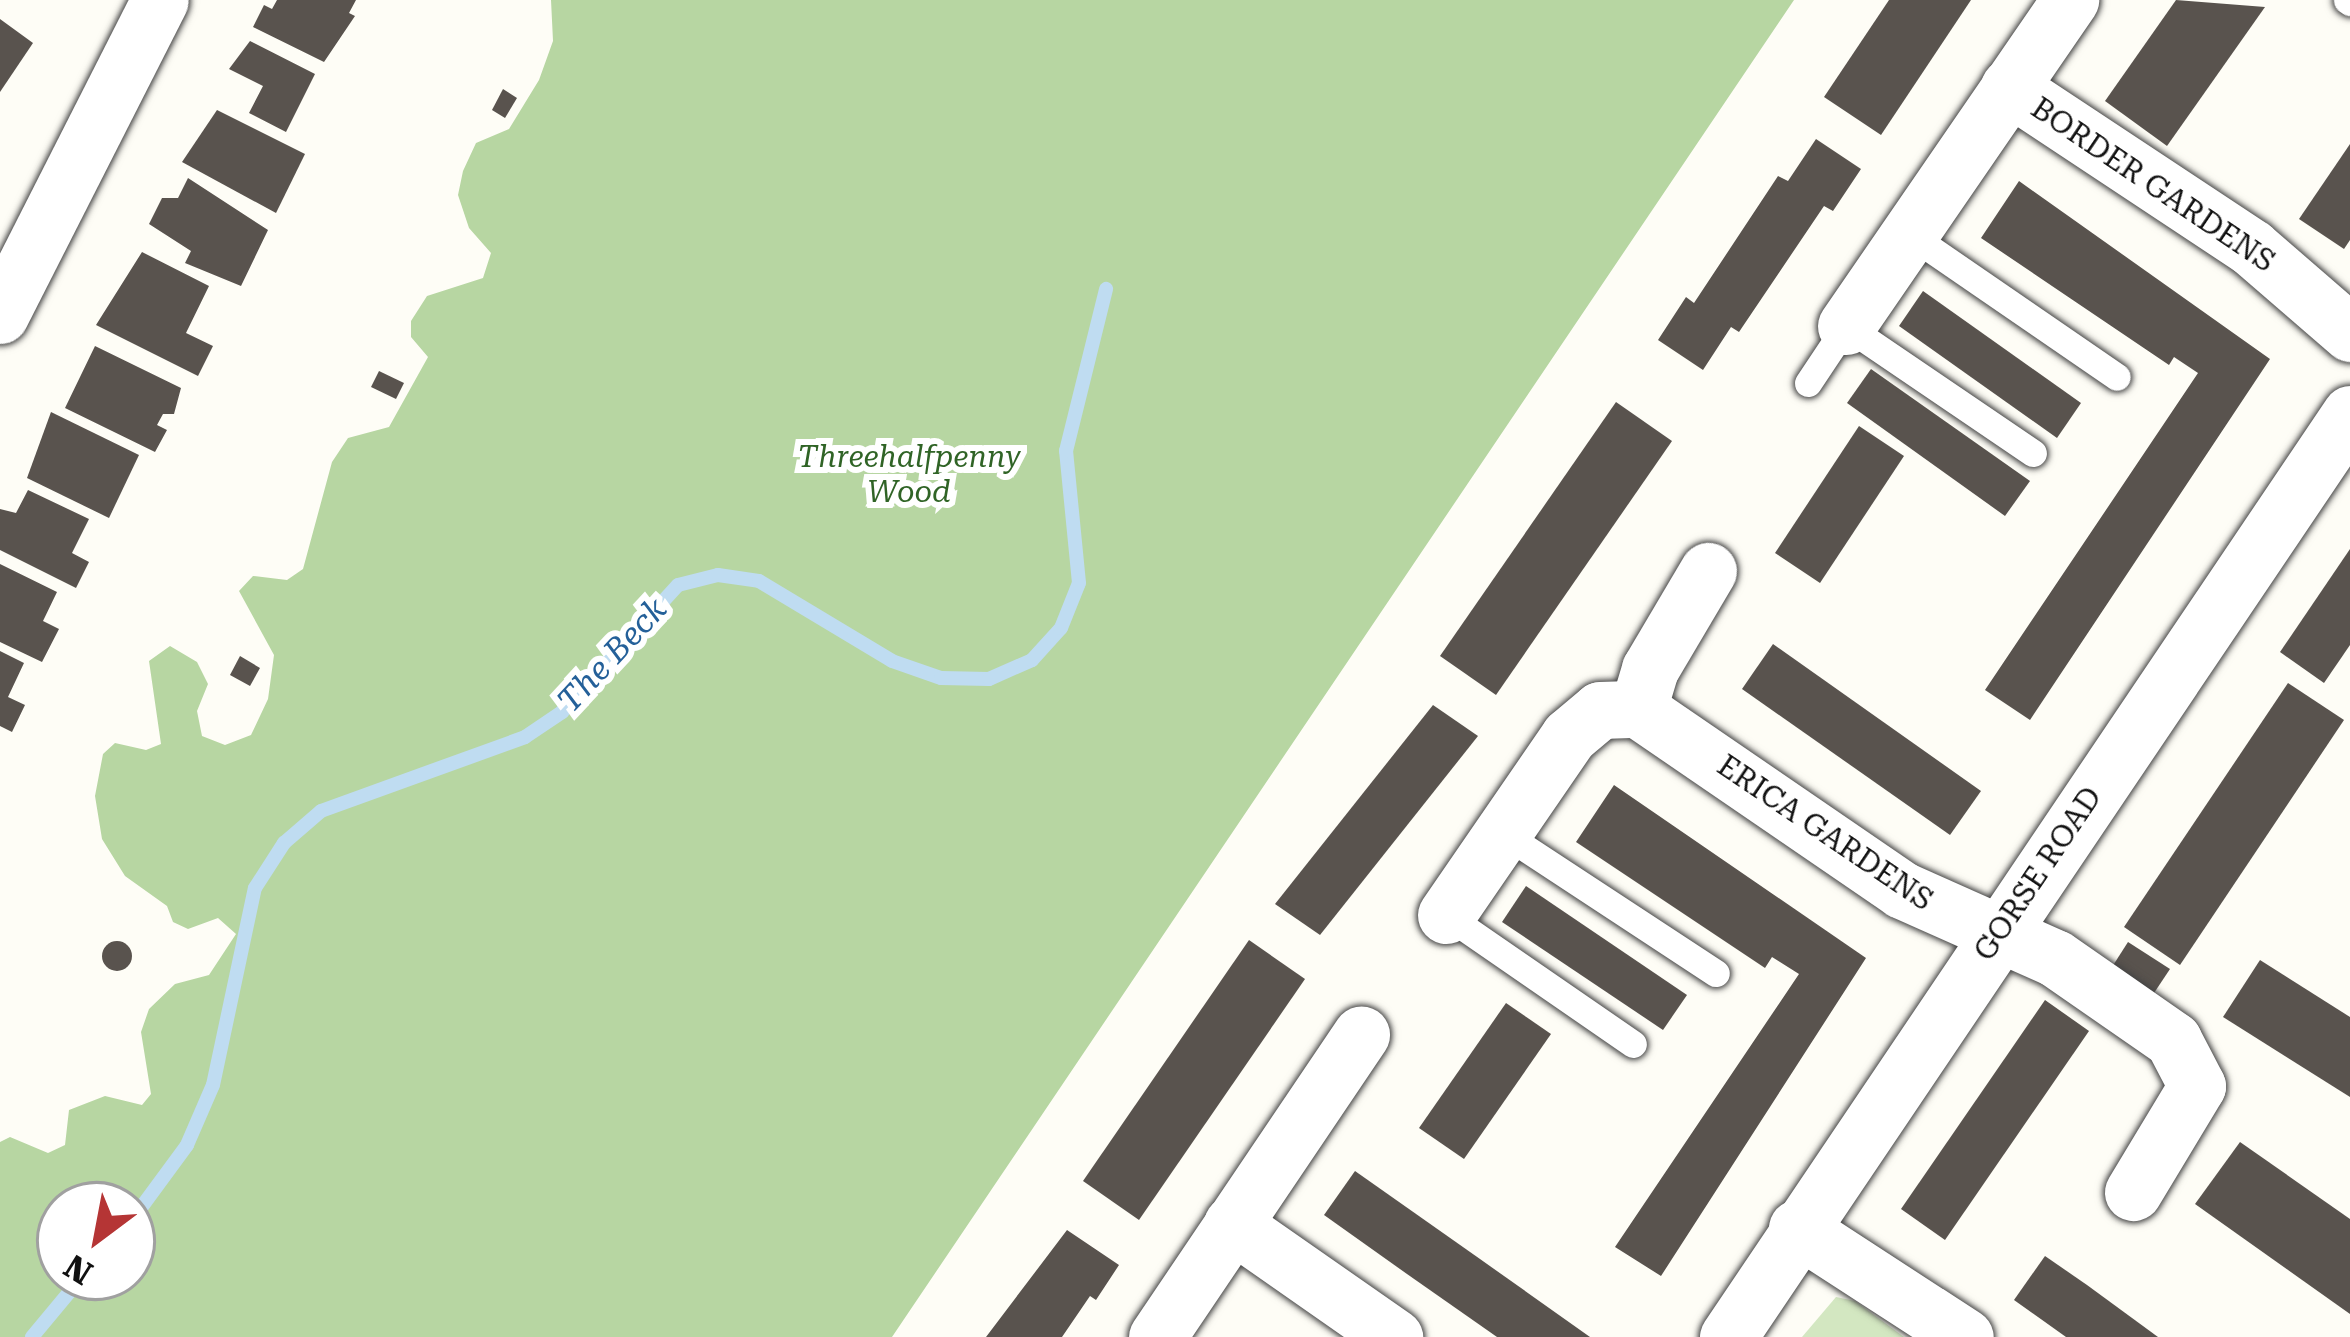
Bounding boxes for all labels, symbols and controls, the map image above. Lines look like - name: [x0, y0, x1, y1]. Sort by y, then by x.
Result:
- street label: BORDER GARDENS: [2024, 90, 2282, 280]
- park label: Threehalfpenny Wood: [797, 439, 1021, 510]
- water label: The Beck: [549, 590, 675, 720]
- street label: ERICA GARDENS: [1711, 748, 1939, 918]
- street label: GORSE ROAD: [1967, 780, 2109, 968]
- north arrow: [36, 1181, 156, 1301]
- text: N: [57, 1246, 99, 1293]

